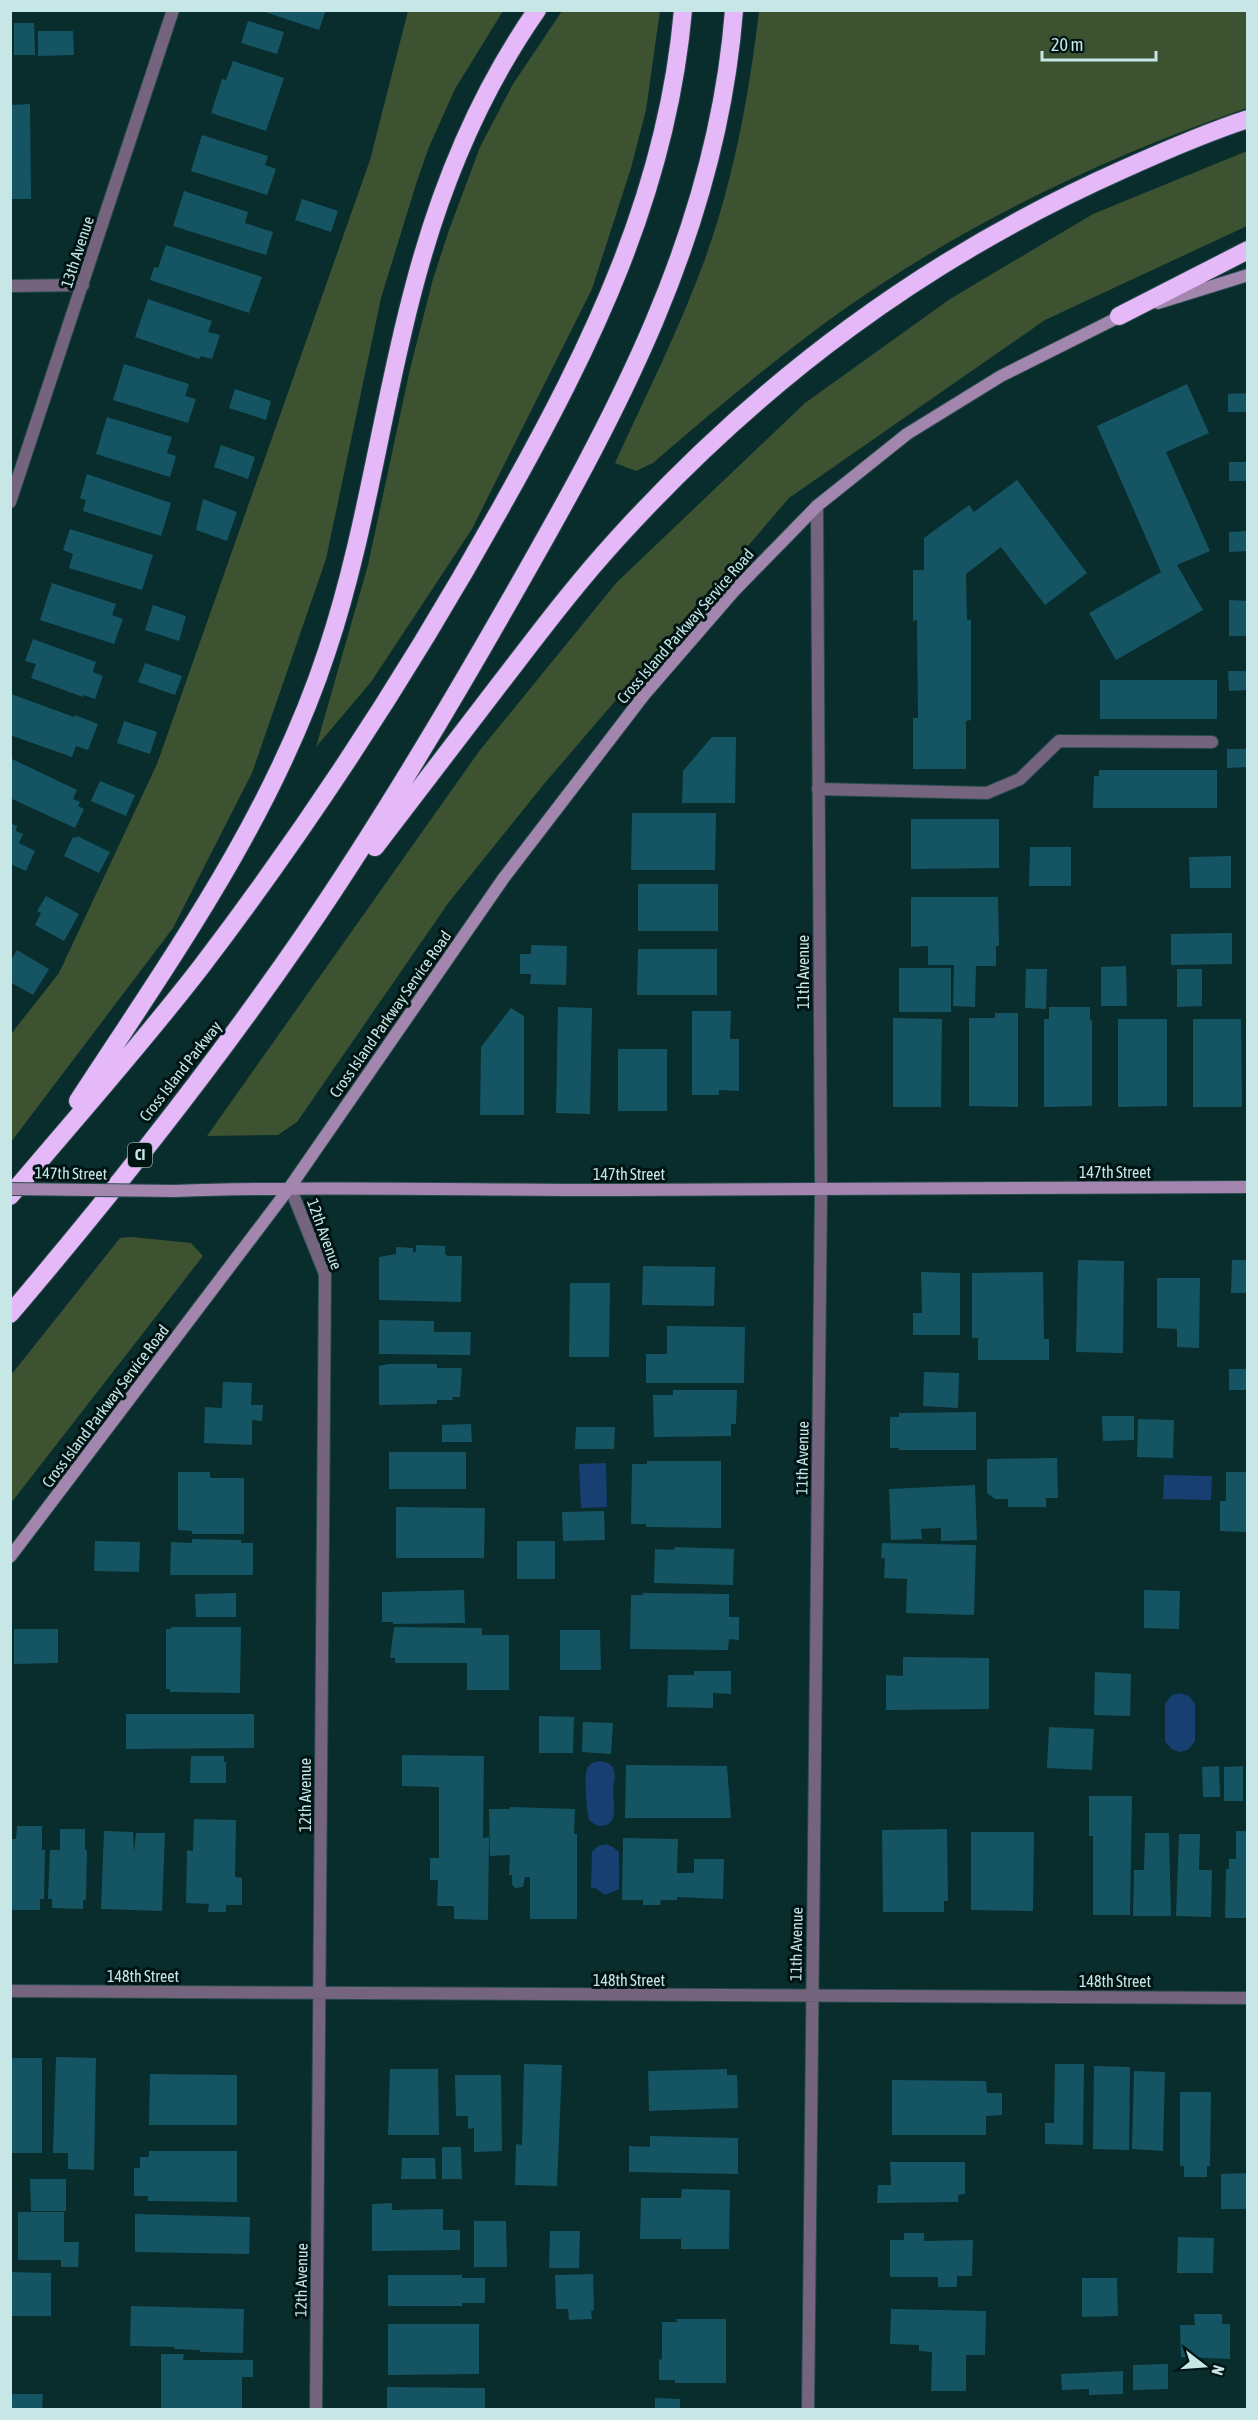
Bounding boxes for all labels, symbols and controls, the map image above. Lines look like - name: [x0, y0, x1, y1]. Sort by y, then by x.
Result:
- scale bar: [1042, 24, 1156, 62]
- text: 20 m: [1051, 34, 1083, 55]
- street label: 13th Avenue: [57, 214, 97, 290]
- street label: Cross Island Parkway Service Road: [613, 545, 758, 708]
- street label: Cross Island Parkway Service Road: [326, 927, 455, 1101]
- street label: 11th Avenue: [794, 935, 812, 1009]
- street label: Cross Island Parkway: [135, 1017, 226, 1125]
- road number: CI: [128, 1143, 152, 1167]
- street label: 147th Street: [35, 1163, 108, 1183]
- street label: 147th Street: [1079, 1163, 1151, 1181]
- street label: 147th Street: [593, 1165, 665, 1183]
- street label: 12th Avenue: [304, 1196, 346, 1272]
- street label: Cross Island Parkway Service Road: [38, 1321, 173, 1492]
- street label: 11th Avenue: [792, 1421, 812, 1495]
- street label: 12th Avenue: [296, 1758, 314, 1832]
- street label: 11th Avenue: [786, 1907, 806, 1981]
- street label: 148th Street: [107, 1967, 179, 1985]
- street label: 148th Street: [593, 1971, 665, 1989]
- street label: 148th Street: [1079, 1972, 1151, 1990]
- street label: 12th Avenue: [291, 2243, 311, 2317]
- north arrow: [1174, 2336, 1234, 2396]
- text: N: [1208, 2363, 1228, 2378]

